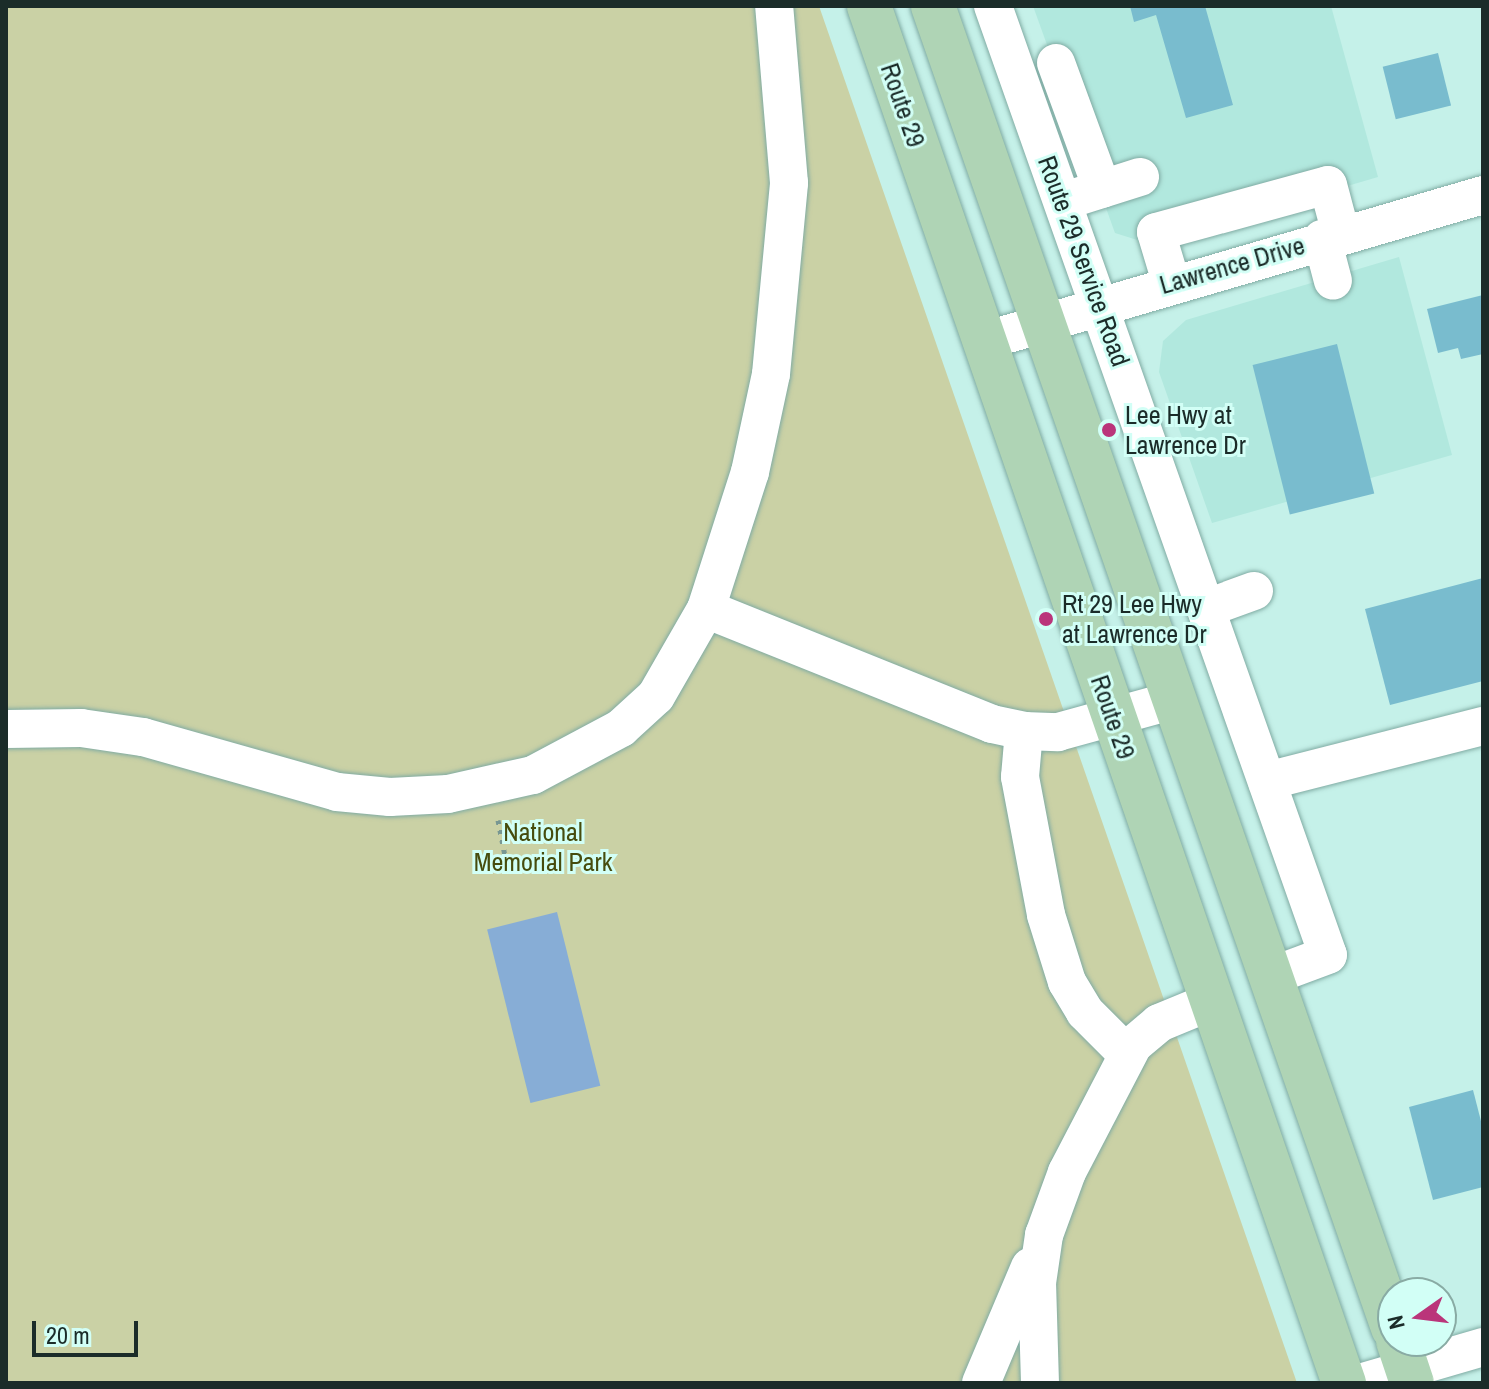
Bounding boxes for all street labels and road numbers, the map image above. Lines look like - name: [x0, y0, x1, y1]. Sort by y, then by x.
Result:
- street label: Route 29: [874, 59, 932, 151]
- street label: Route 29 Service Road: [1031, 152, 1137, 370]
- street label: Lawrence Drive: [1156, 229, 1308, 301]
- street label: Route 29: [1084, 671, 1142, 763]

